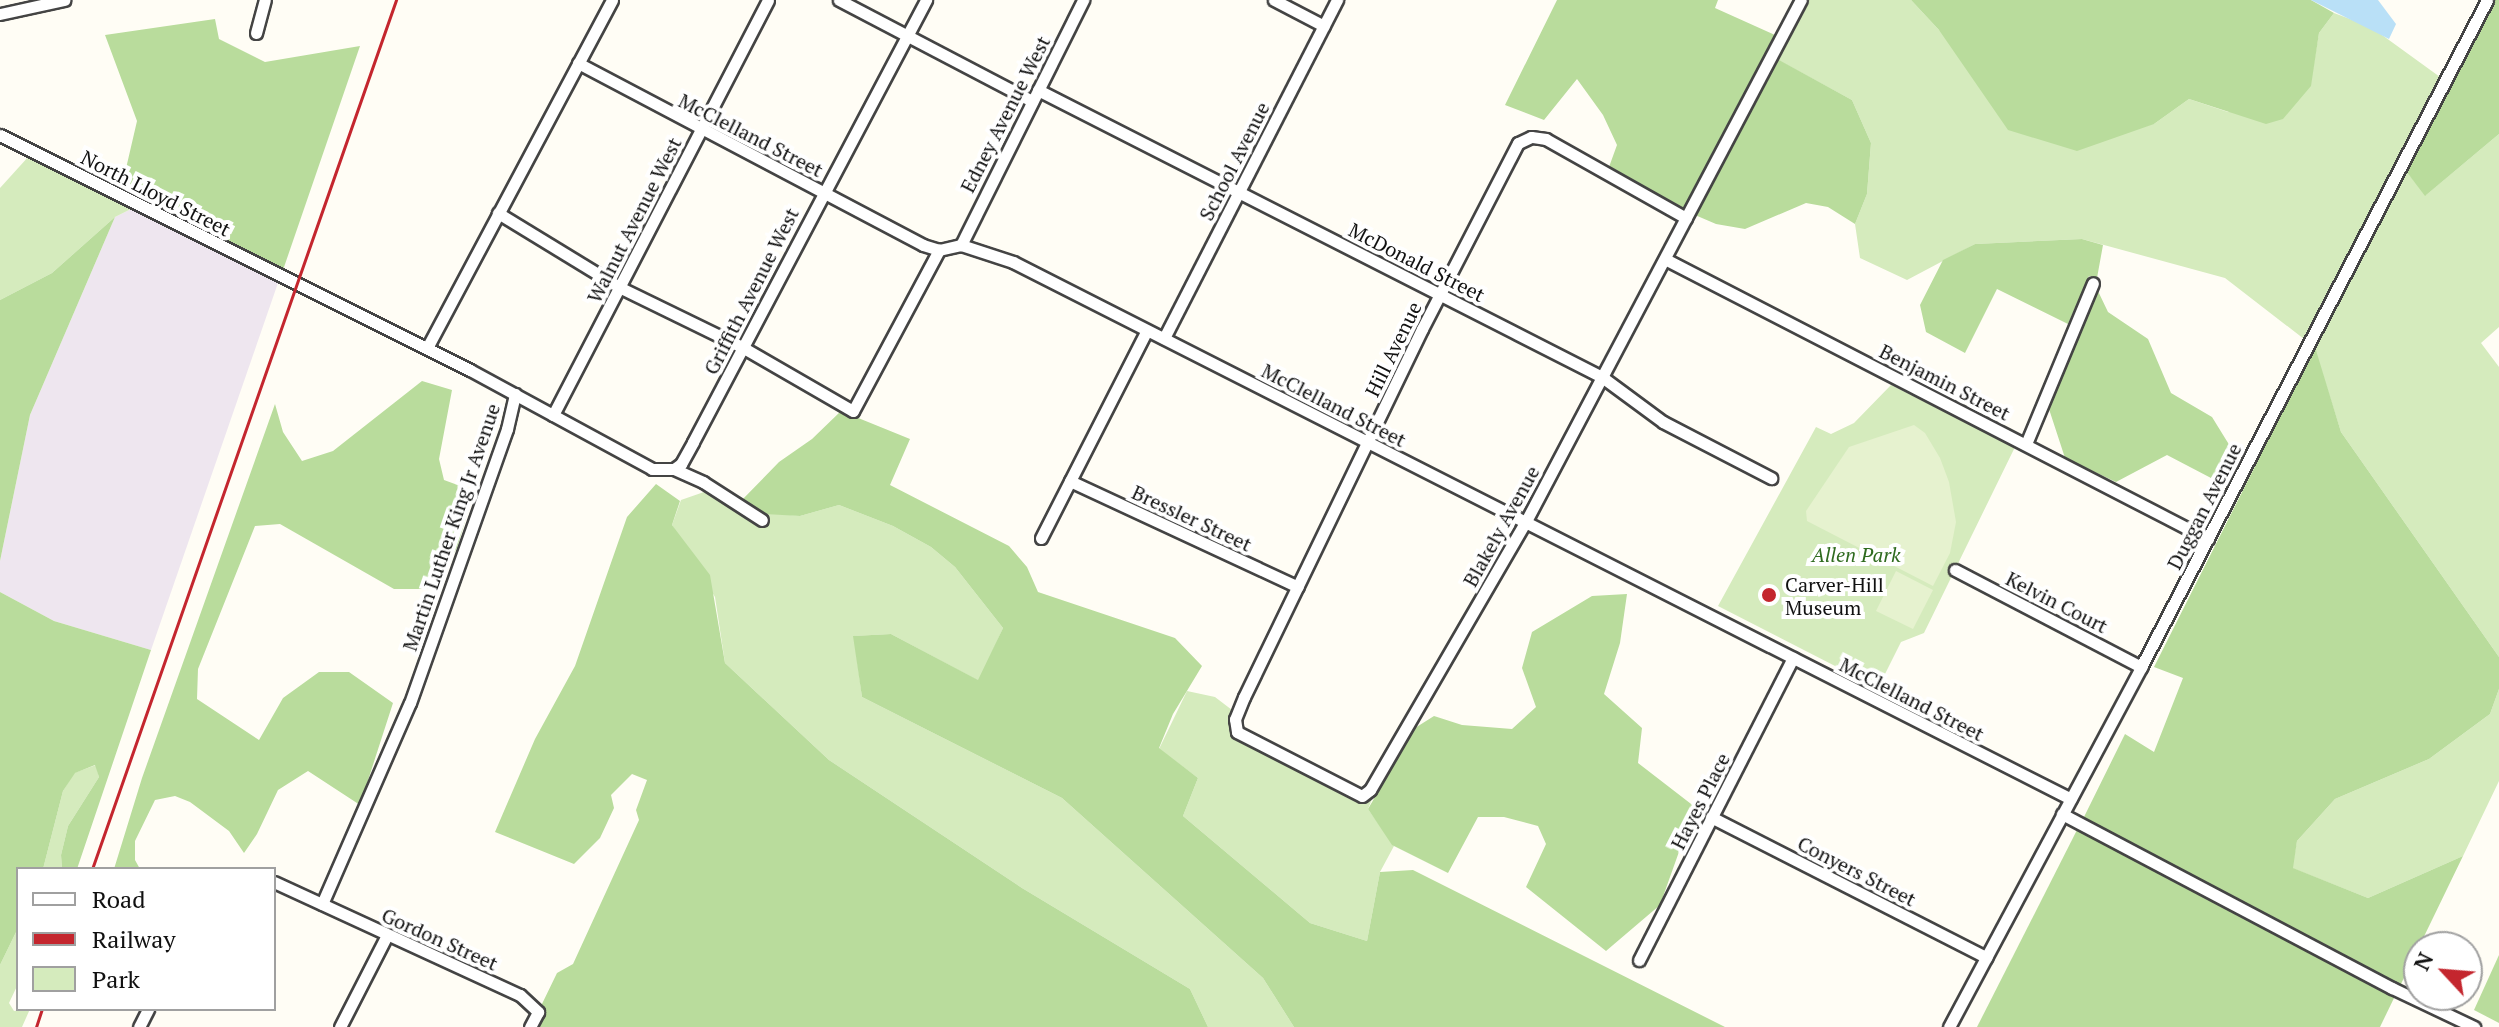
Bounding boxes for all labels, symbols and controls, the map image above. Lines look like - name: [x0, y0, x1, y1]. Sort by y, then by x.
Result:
- street label: Edney Avenue West: [955, 31, 1055, 197]
- street label: McClelland Street: [675, 88, 827, 182]
- street label: School Avenue: [1194, 98, 1274, 224]
- street label: Walnut Avenue West: [582, 133, 686, 307]
- street label: North Lloyd Street: [77, 145, 235, 241]
- street label: Griffith Avenue West: [698, 203, 804, 379]
- street label: McDonald Street: [1345, 217, 1489, 307]
- street label: Hill Avenue: [1360, 297, 1426, 401]
- street label: Benjamin Street: [1876, 339, 2014, 425]
- street label: McClelland Street: [1258, 358, 1410, 452]
- street label: Martin Luther King Jr Avenue: [397, 400, 505, 654]
- street label: Duggan Avenue: [2162, 439, 2246, 573]
- street label: Blakely Avenue: [1458, 461, 1544, 591]
- street label: Bressler Street: [1128, 480, 1256, 556]
- park label: Allen Park: [1811, 542, 1901, 566]
- street label: Kelvin Court: [2002, 566, 2112, 638]
- place label: Carver-Hill Museum: [1785, 572, 1884, 619]
- marker: Carver-Hill Museum: [1760, 586, 1778, 604]
- street label: McClelland Street: [1836, 652, 1988, 746]
- street label: Hayes Place: [1665, 749, 1735, 853]
- street label: Conyers Street: [1794, 831, 1920, 911]
- legend: [16, 867, 276, 1011]
- text: Road: [92, 883, 146, 915]
- street label: Gordon Street: [378, 903, 502, 975]
- text: Railway: [92, 923, 176, 955]
- north arrow: [2403, 931, 2483, 1011]
- text: N: [2406, 947, 2439, 975]
- text: Park: [92, 963, 140, 995]

